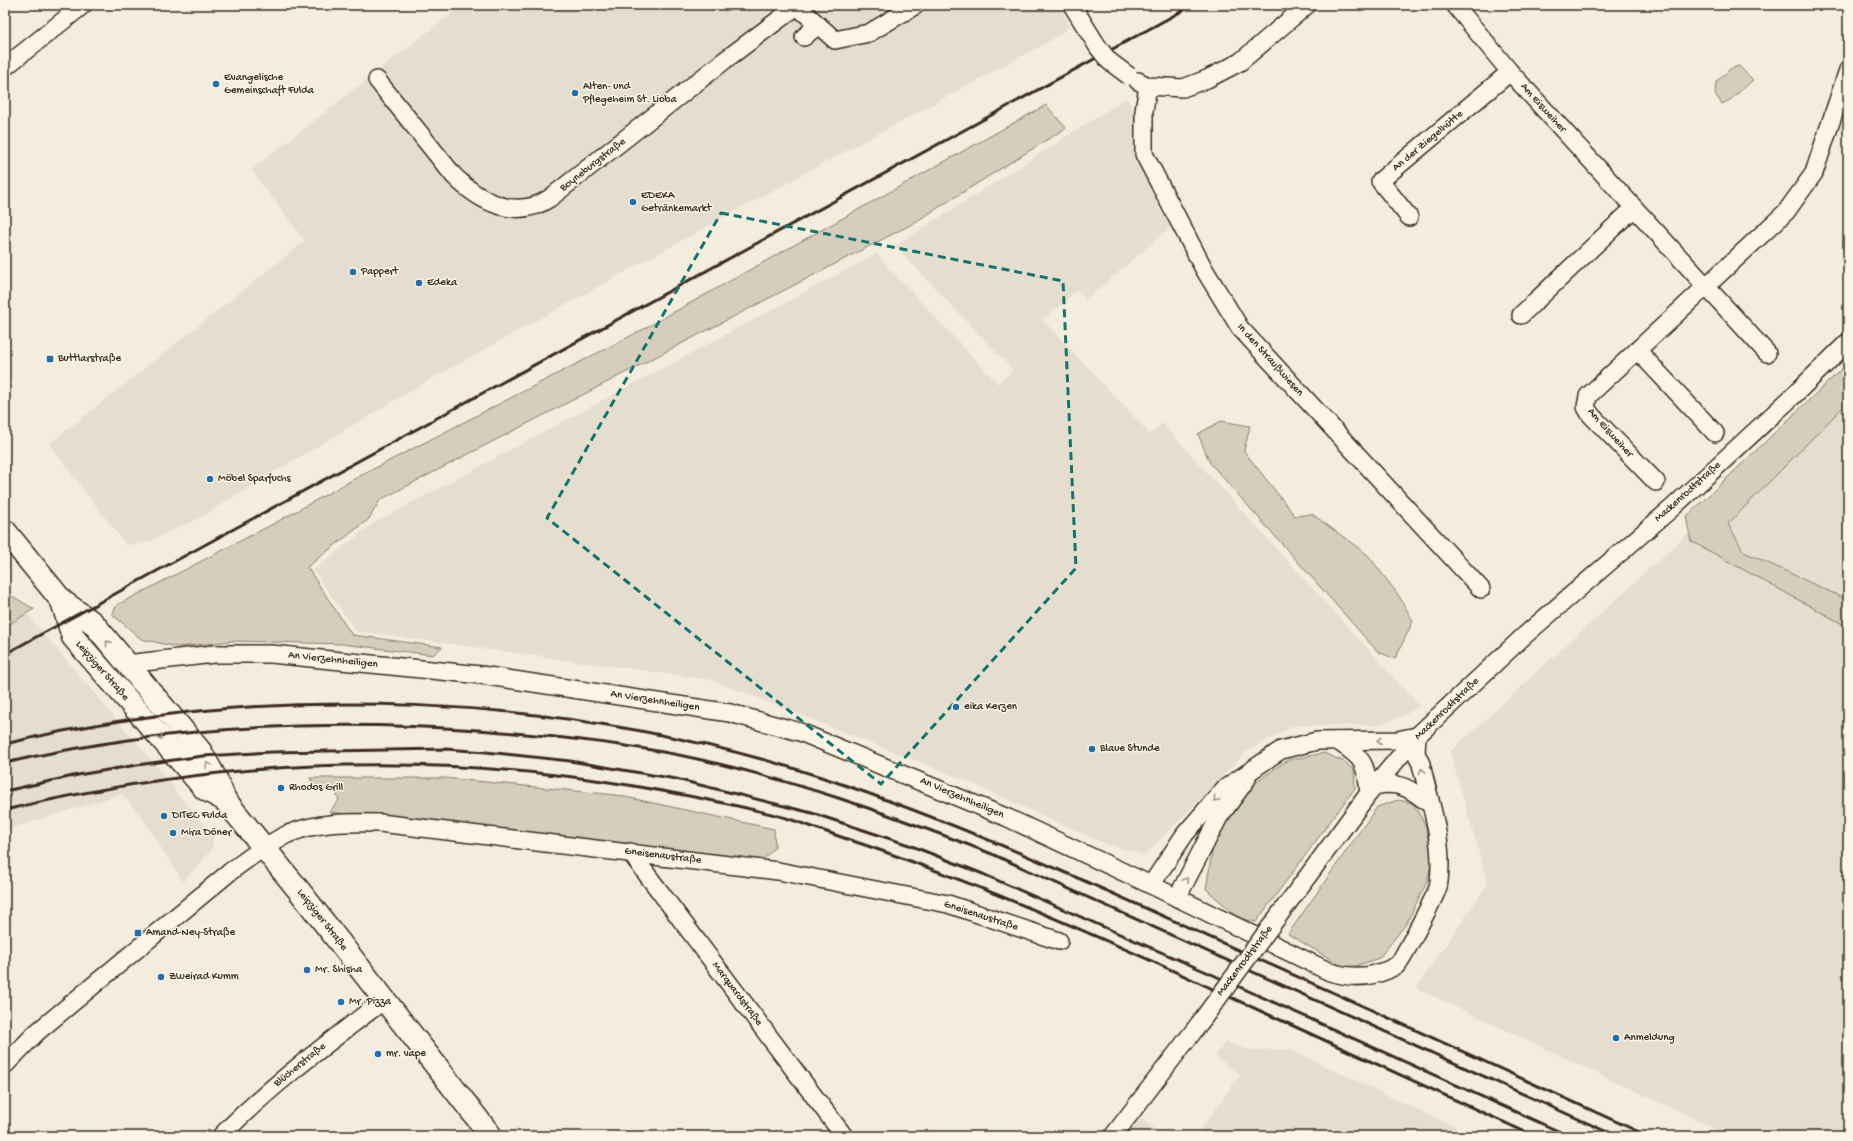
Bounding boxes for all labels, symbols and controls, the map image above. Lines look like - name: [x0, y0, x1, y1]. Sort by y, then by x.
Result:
- place label: Evangelische Gemeinschaft Fulda: [224, 72, 315, 97]
- marker: Evangelische Gemeinschaft Fulda: [211, 79, 221, 89]
- place label: Alten- und Pflegeheim St. Lioba: [582, 81, 677, 106]
- street label: Am Eisweiher: [1518, 81, 1569, 136]
- marker: Alten- und Pflegeheim St. Lioba: [570, 88, 580, 98]
- street label: An der Ziegelhütte: [1390, 108, 1466, 174]
- street label: Boyneburgstraße: [557, 136, 628, 195]
- place label: EDEKA Getränkemarkt: [641, 190, 713, 215]
- marker: EDEKA Getränkemarkt: [628, 197, 638, 207]
- place label: Pappert: [360, 266, 400, 278]
- marker: Pappert: [348, 267, 358, 277]
- place label: Edeka: [427, 277, 458, 289]
- marker: Edeka: [414, 278, 424, 288]
- street label: In den Straußwiesen: [1234, 321, 1306, 399]
- place label: Buttlarstraße: [57, 353, 121, 365]
- marker: Buttlarstraße: [45, 354, 55, 364]
- street label: Am Eisweiher: [1585, 406, 1636, 461]
- street label: Mackenrodtstraße: [1653, 459, 1724, 525]
- place label: Möbel Sparfuchs: [218, 472, 292, 485]
- marker: Möbel Sparfuchs: [205, 474, 215, 484]
- street label: Leipziger Straße: [73, 639, 131, 704]
- one-way arrow: [106, 640, 113, 647]
- street label: An Vierzehnheiligen: [288, 649, 379, 671]
- street label: Mackenrodtstraße: [1412, 675, 1482, 743]
- street label: An Vierzehnheiligen: [610, 688, 701, 714]
- place label: eika Kerzen: [964, 701, 1018, 713]
- marker: eika Kerzen: [951, 702, 961, 712]
- one-way arrow: [155, 733, 162, 740]
- one-way arrow: [1376, 737, 1382, 745]
- place label: Blaue Stunde: [1099, 743, 1160, 755]
- marker: Blaue Stunde: [1087, 744, 1097, 754]
- one-way arrow: [206, 762, 213, 769]
- one-way arrow: [1419, 767, 1427, 774]
- street label: An Vierzehnheiligen: [918, 775, 1006, 821]
- place label: Rhodos Grill: [289, 782, 344, 794]
- marker: Rhodos Grill: [276, 783, 286, 793]
- one-way arrow: [1213, 794, 1220, 802]
- place label: DITEC Fulda: [171, 810, 228, 822]
- marker: DITEC Fulda: [159, 811, 169, 821]
- place label: Mira Döner: [181, 827, 232, 839]
- marker: Mira Döner: [168, 828, 178, 838]
- street label: Gneisenaustraße: [624, 845, 702, 867]
- one-way arrow: [1181, 877, 1189, 884]
- street label: Leipziger Straße: [294, 887, 350, 954]
- street label: Gneisenaustraße: [942, 898, 1020, 934]
- street label: Mackenrodtstraße: [1215, 923, 1275, 998]
- place label: Amand-Ney-Straße: [146, 927, 236, 939]
- marker: Amand-Ney-Straße: [133, 928, 143, 938]
- street label: Marquardstraße: [709, 960, 765, 1029]
- place label: Mr. Shisha: [315, 964, 363, 976]
- marker: Mr. Shisha: [302, 965, 312, 975]
- place label: Zweirad Kumm: [169, 971, 239, 983]
- marker: Zweirad Kumm: [156, 972, 166, 982]
- place label: Mr. Pizza: [349, 996, 392, 1008]
- marker: Mr. Pizza: [336, 997, 346, 1007]
- place label: Anmeldung: [1624, 1032, 1675, 1044]
- marker: Anmeldung: [1611, 1033, 1621, 1043]
- street label: Blücherstraße: [271, 1040, 329, 1090]
- place label: mr. vape: [386, 1048, 426, 1060]
- marker: mr. vape: [373, 1049, 383, 1059]

